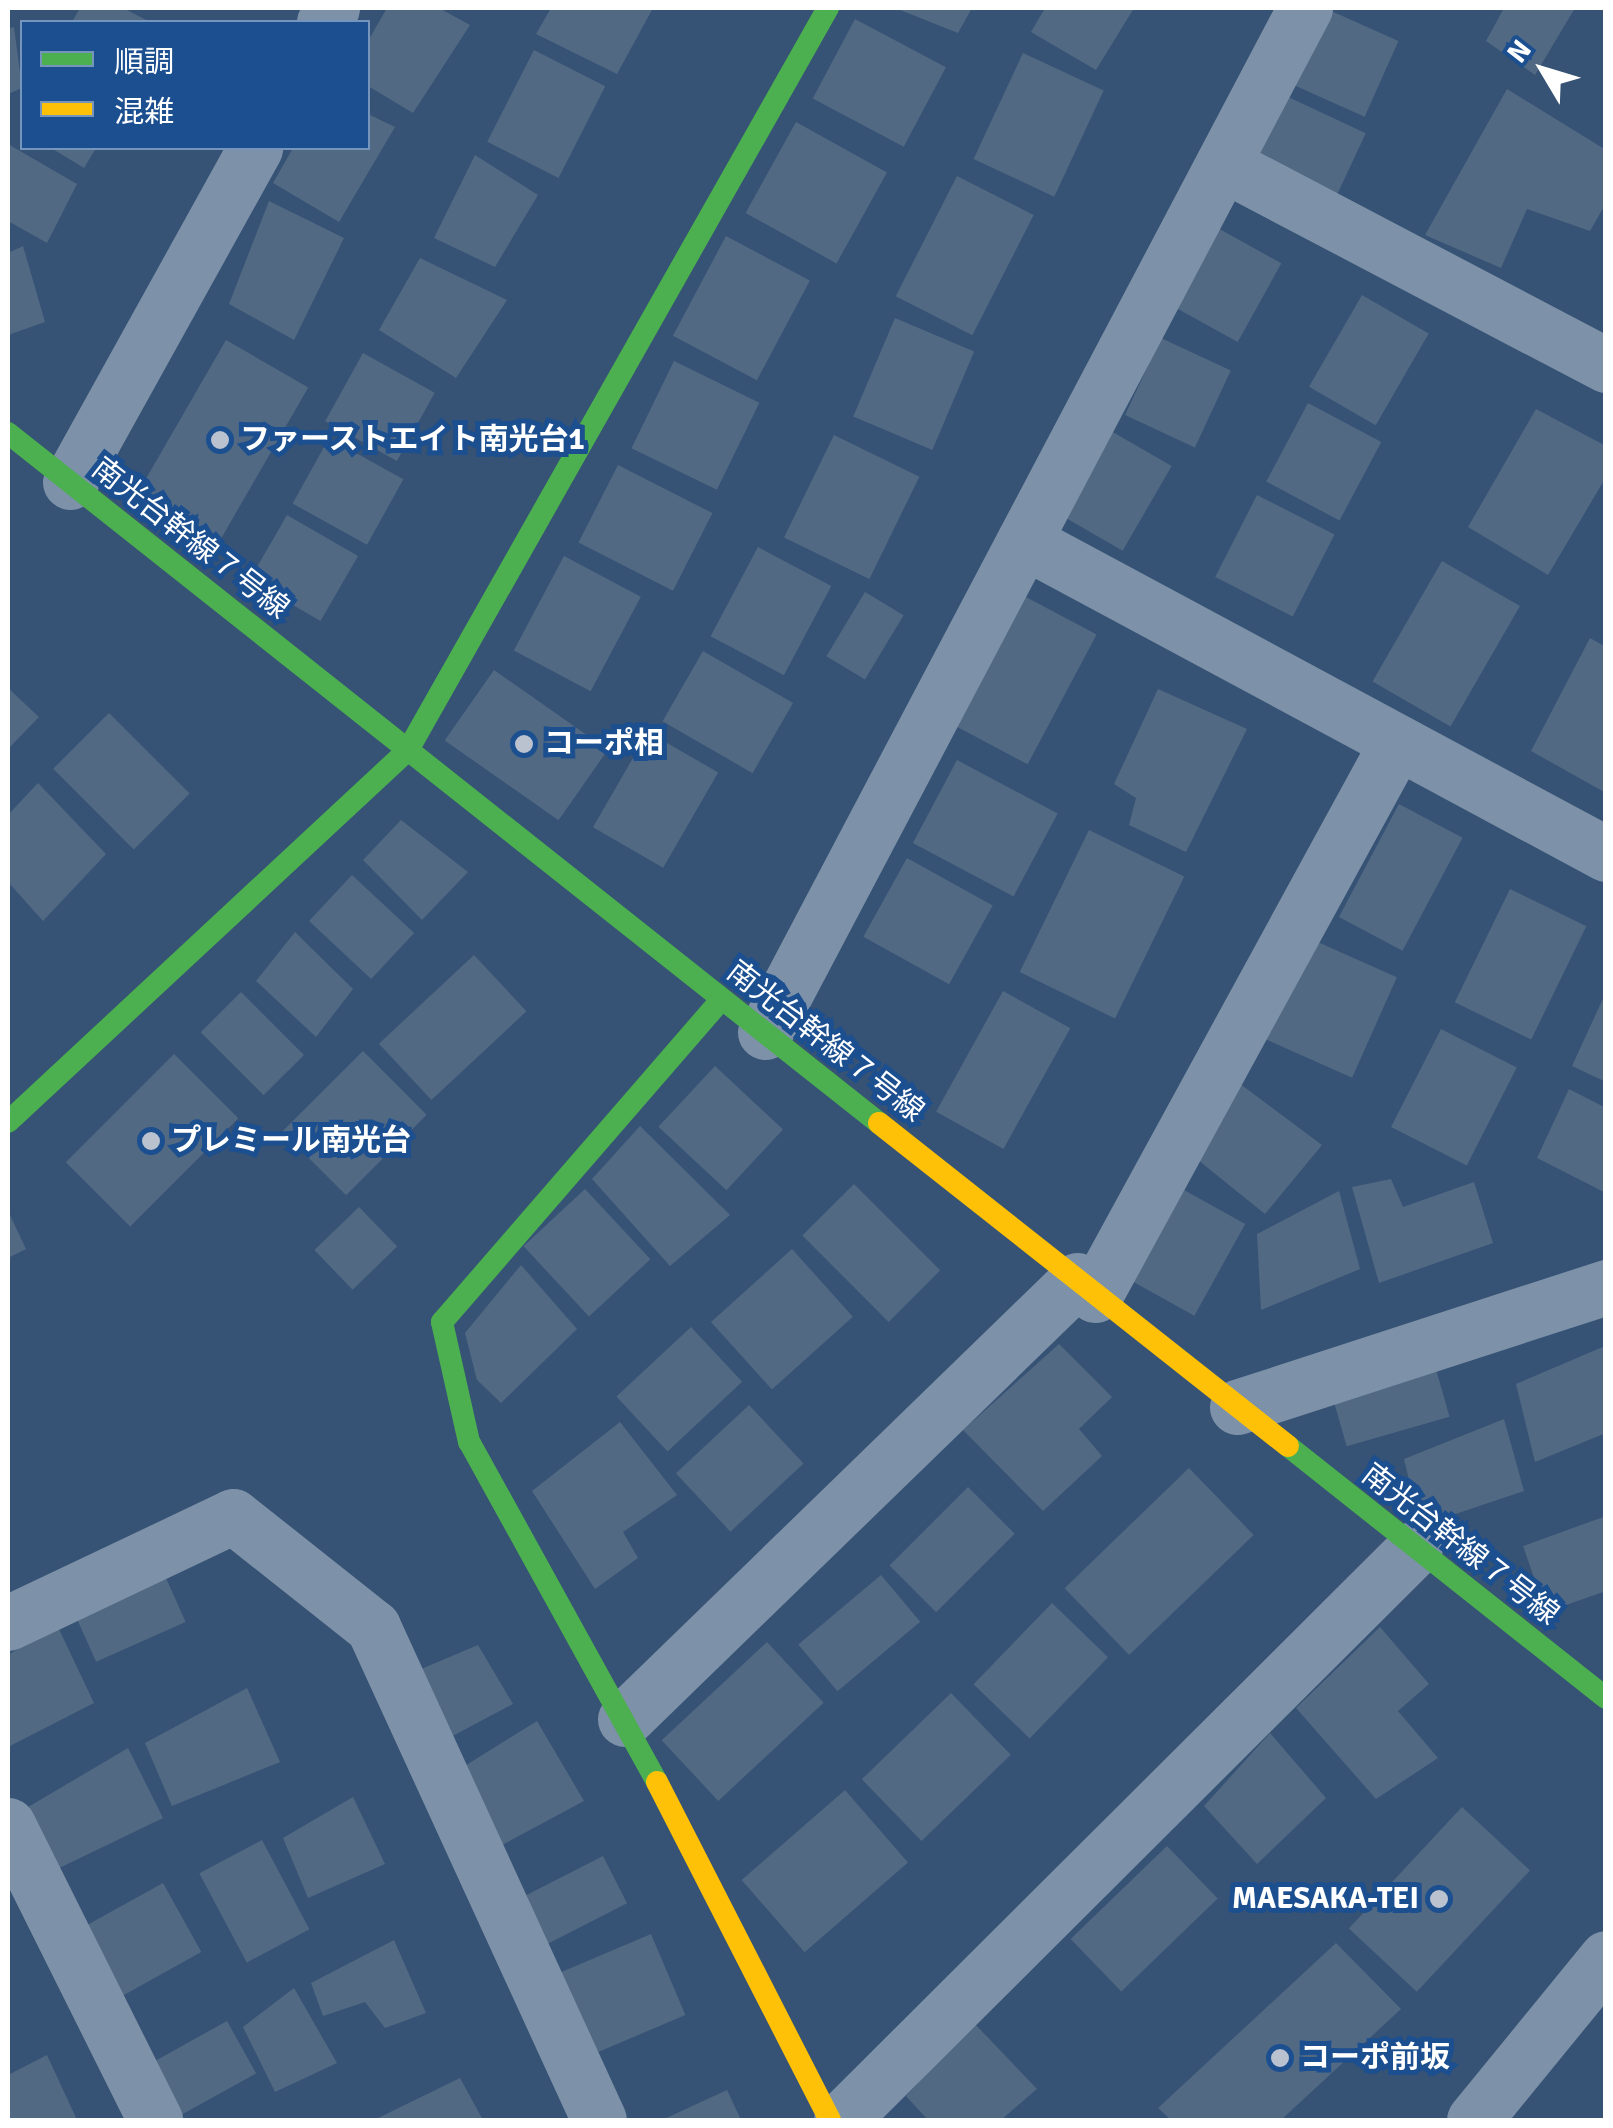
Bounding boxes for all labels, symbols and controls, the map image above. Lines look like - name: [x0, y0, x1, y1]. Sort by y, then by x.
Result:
- legend: [20, 20, 370, 150]
- north arrow: [1493, 20, 1593, 120]
- text: N: [1500, 33, 1539, 70]
- text: 順調: [114, 44, 174, 81]
- text: 混雑: [114, 94, 174, 131]
- place label: ファーストエイト南光台1: [240, 422, 586, 458]
- marker: ファーストエイト南光台1: [209, 429, 231, 451]
- street label: 南光台幹線７号線: [84, 451, 296, 627]
- place label: コーポ相: [544, 726, 664, 762]
- marker: コーポ相: [513, 733, 535, 755]
- street label: 南光台幹線７号線: [719, 954, 931, 1130]
- place label: プレミール南光台: [171, 1123, 411, 1159]
- marker: プレミール南光台: [140, 1130, 162, 1152]
- street label: 南光台幹線７号線: [1354, 1457, 1566, 1633]
- place label: MAESAKA-TEI: [1232, 1881, 1419, 1917]
- marker: MAESAKA-TEI: [1428, 1888, 1450, 1910]
- place label: コーポ前坂: [1300, 2040, 1450, 2076]
- marker: コーポ前坂: [1269, 2047, 1291, 2069]

